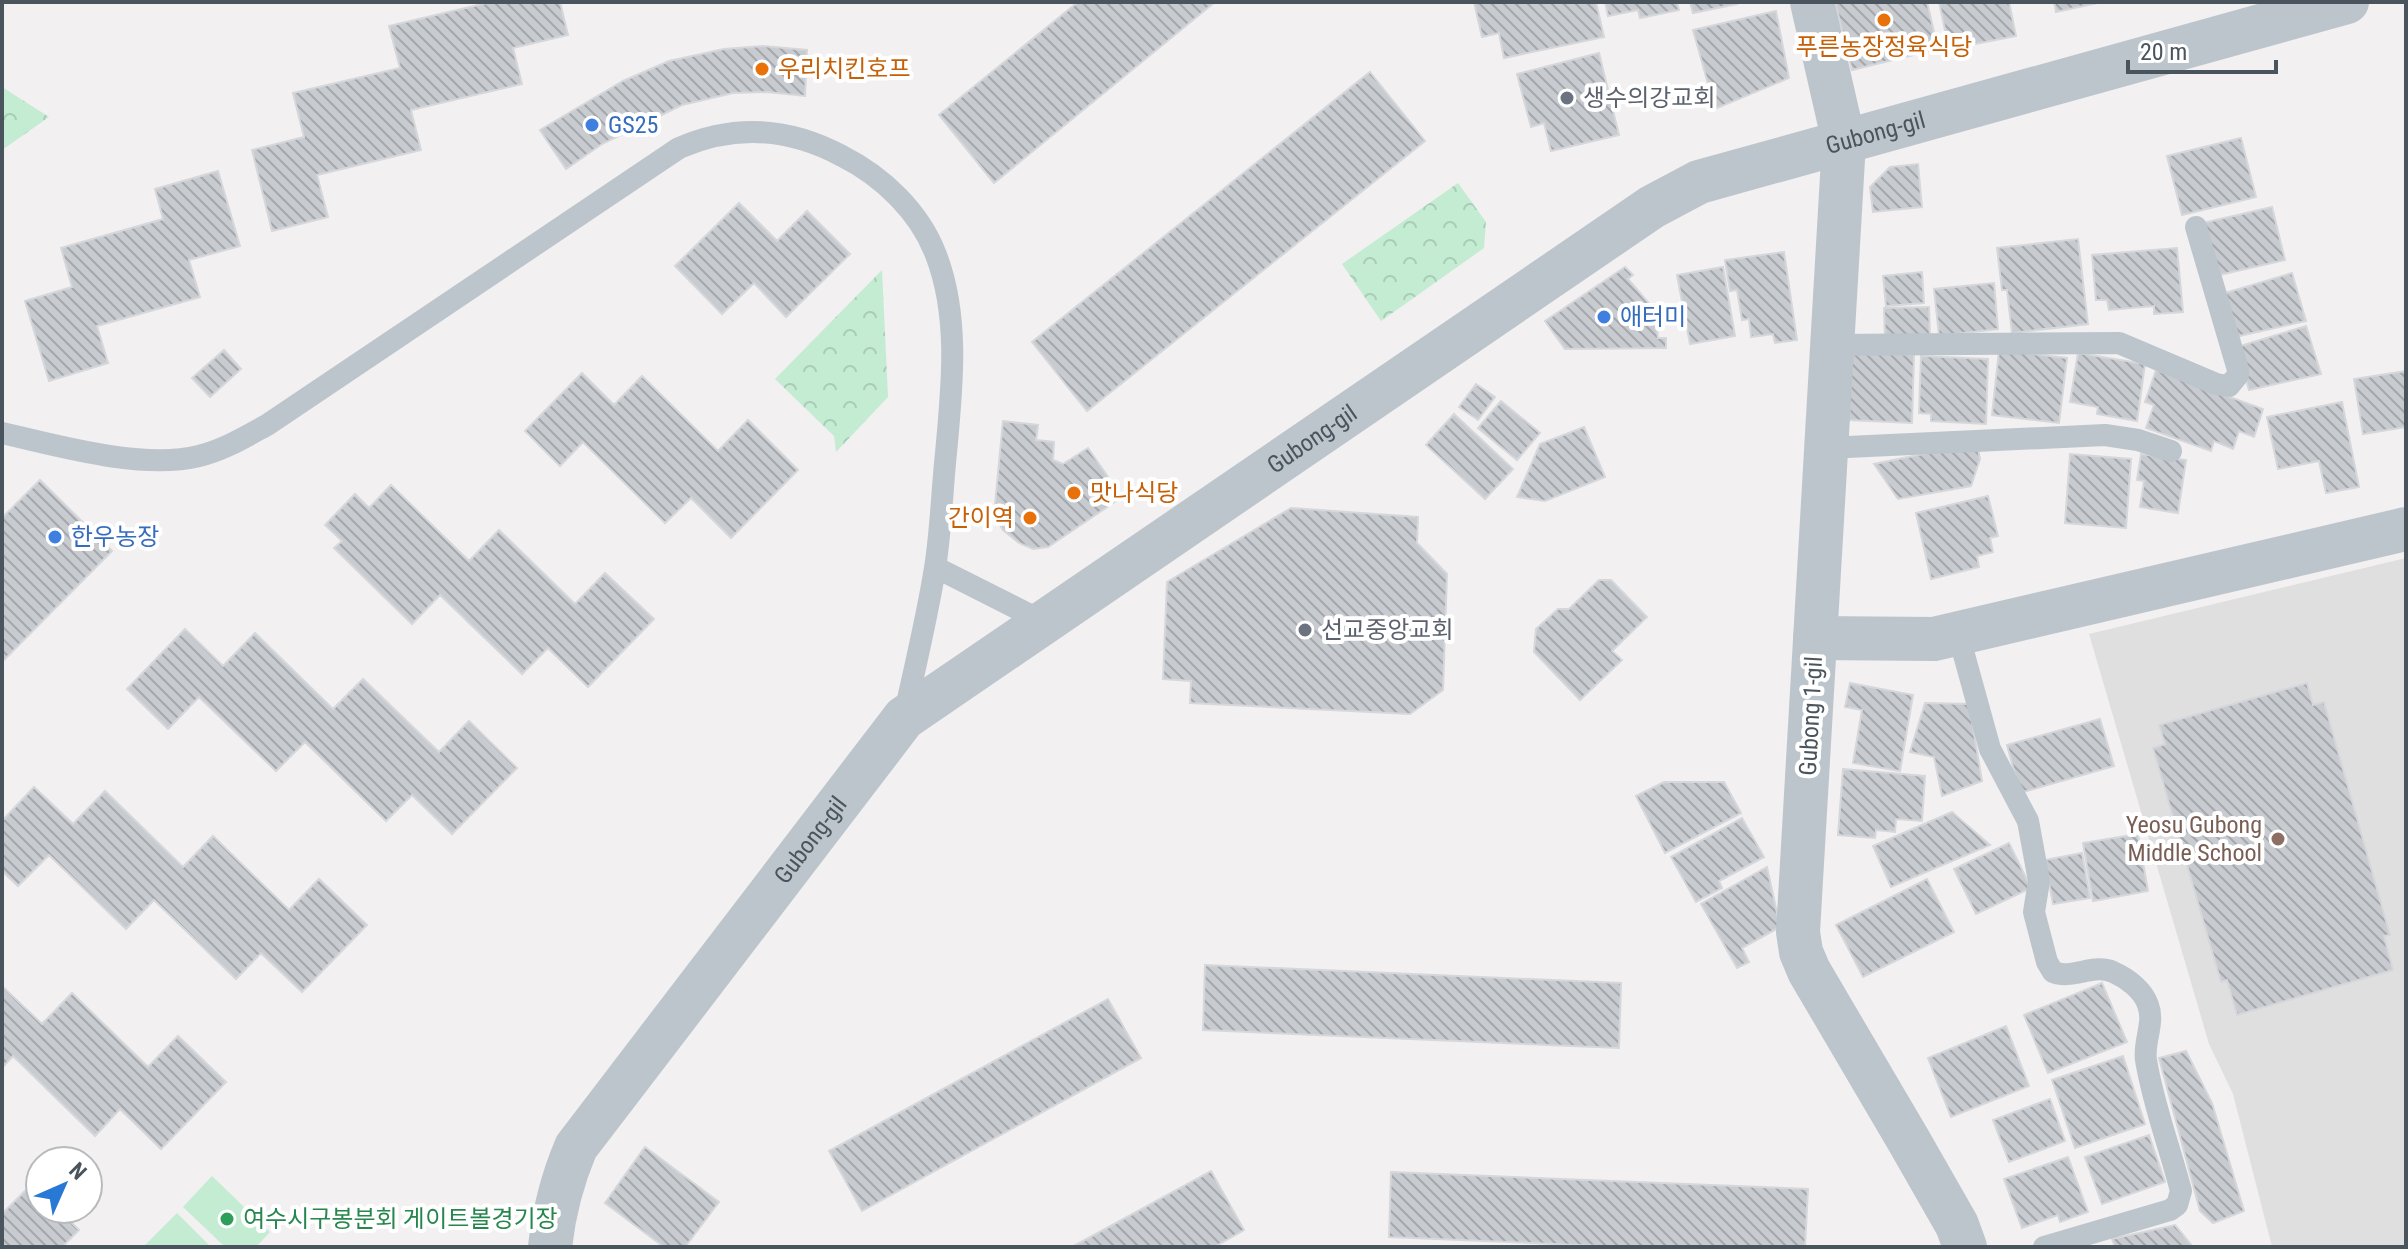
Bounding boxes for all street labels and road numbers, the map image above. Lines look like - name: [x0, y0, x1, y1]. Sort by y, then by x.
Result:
- street label: Gubong-gil: [1823, 106, 1928, 160]
- street label: Gubong-gil: [1262, 399, 1362, 480]
- street label: Gubong 1-gil: [1794, 656, 1828, 776]
- street label: Gubong-gil: [769, 791, 853, 889]

